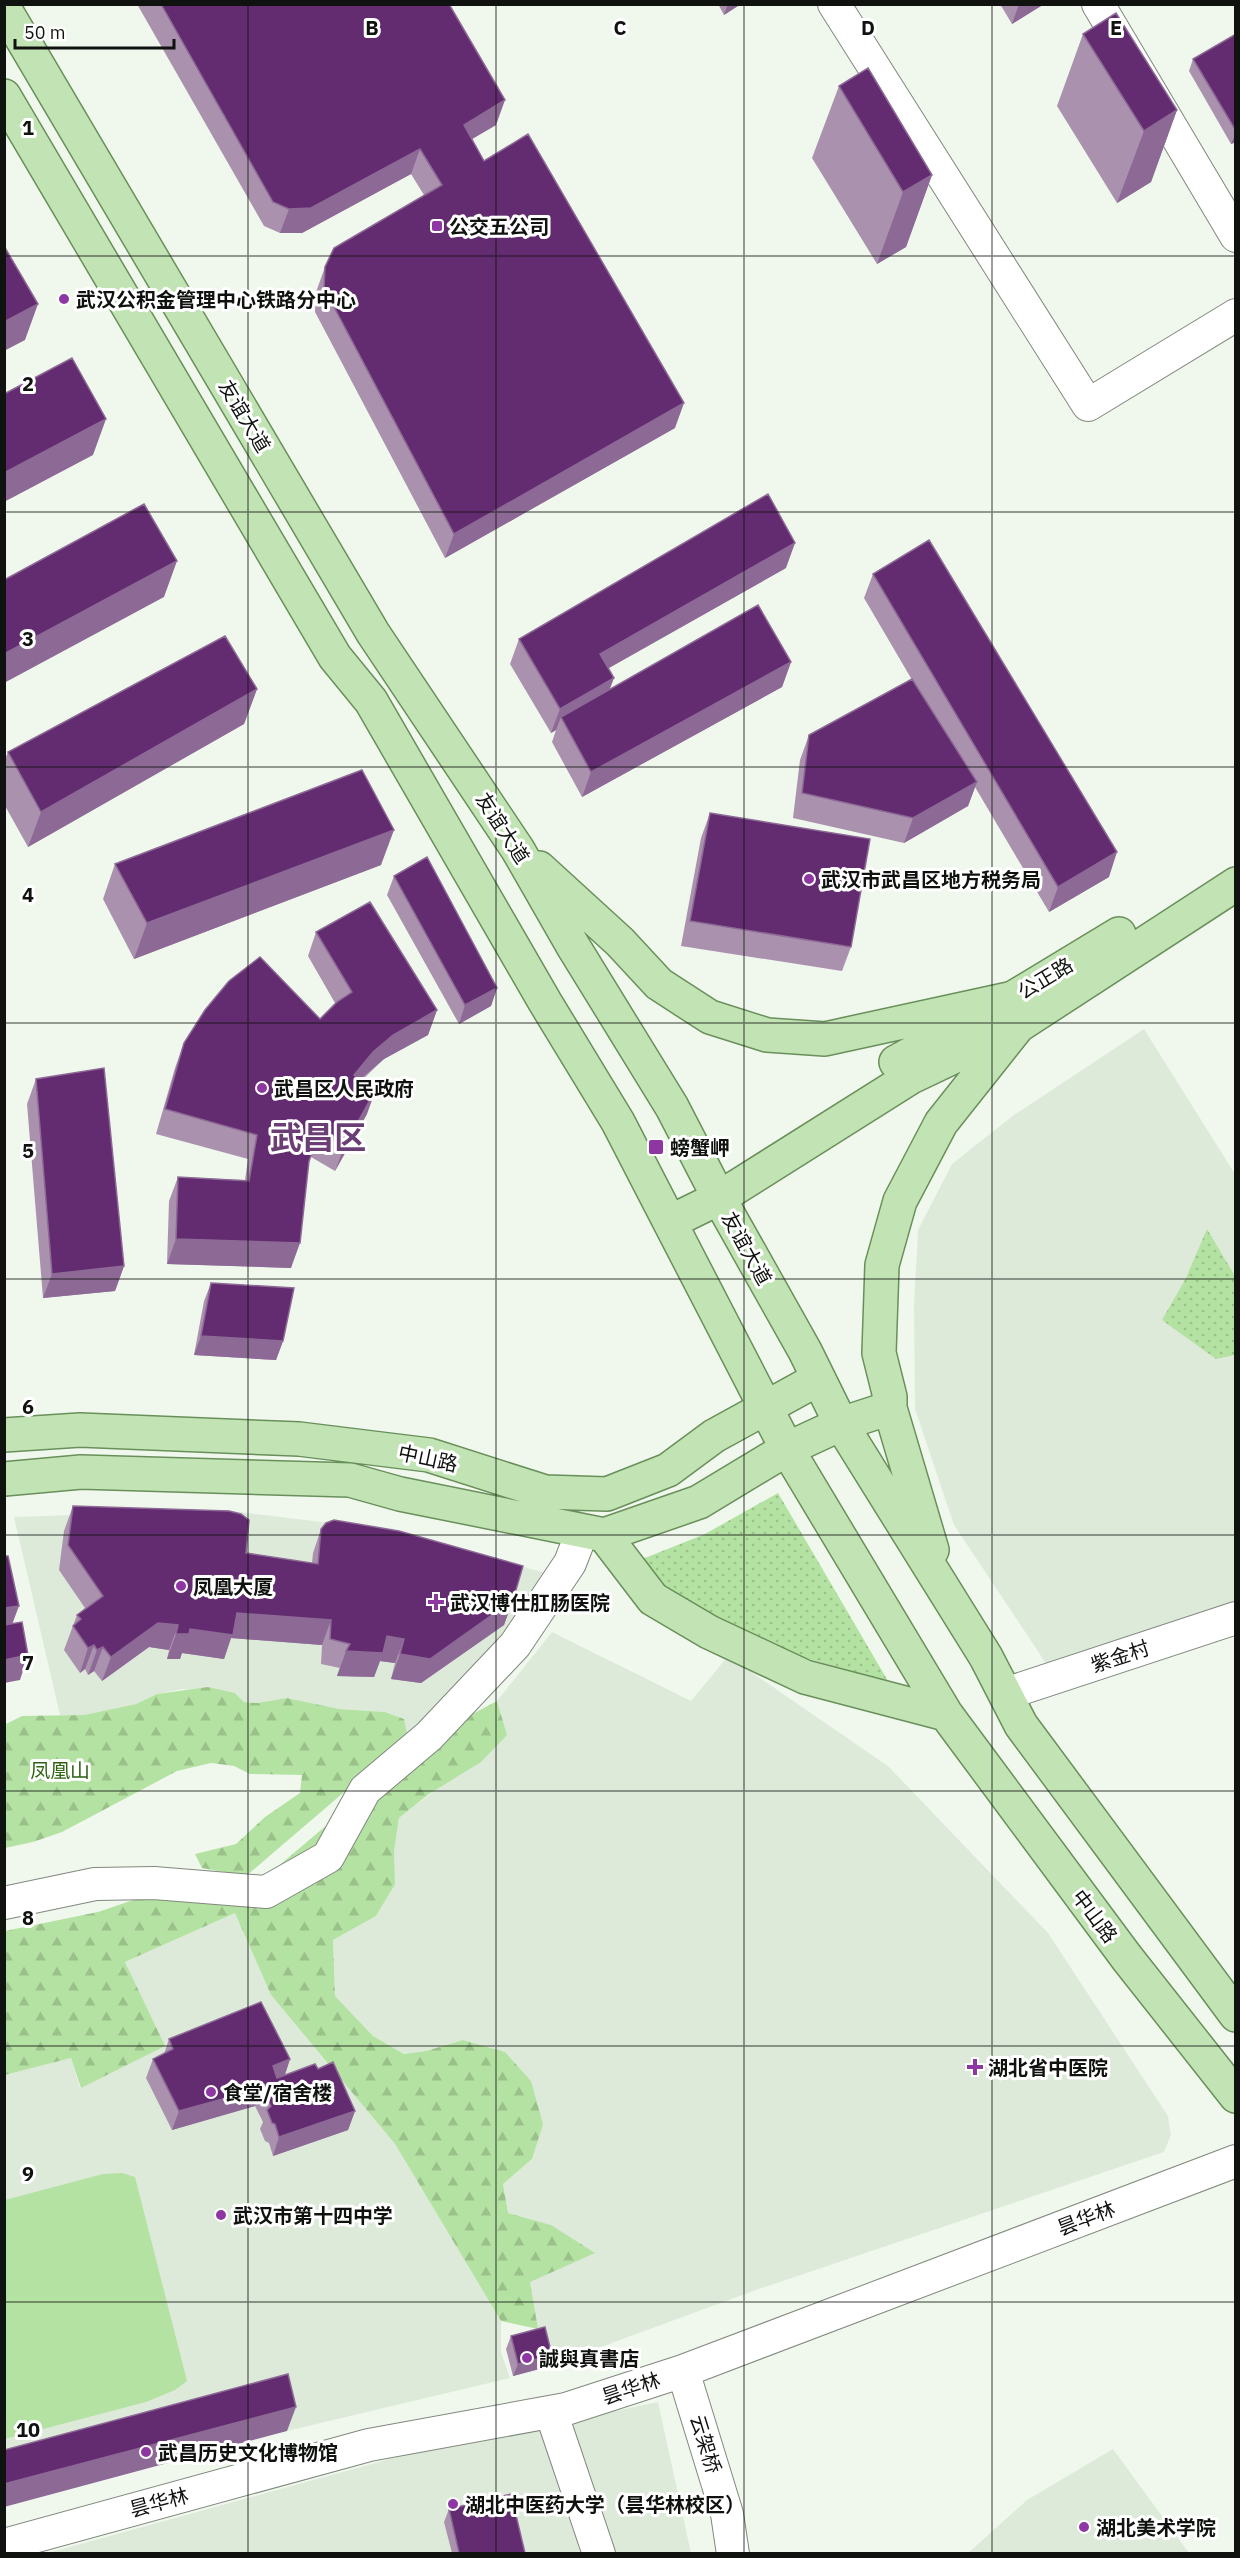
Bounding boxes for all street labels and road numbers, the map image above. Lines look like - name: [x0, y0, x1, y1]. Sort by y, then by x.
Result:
- street label: 友谊大道: [213, 375, 277, 457]
- street label: 友谊大道: [470, 787, 536, 869]
- street label: 公正路: [1012, 951, 1078, 1005]
- street label: 友谊大道: [716, 1206, 778, 1290]
- street label: 中山路: [396, 1439, 460, 1477]
- street label: 紫金村: [1087, 1634, 1153, 1678]
- street label: 中山路: [1066, 1884, 1124, 1948]
- street label: 昙华林: [1053, 2195, 1119, 2241]
- street label: 昙华林: [598, 2366, 664, 2410]
- street label: 云架桥: [684, 2411, 728, 2477]
- street label: 昙华林: [127, 2481, 191, 2523]

